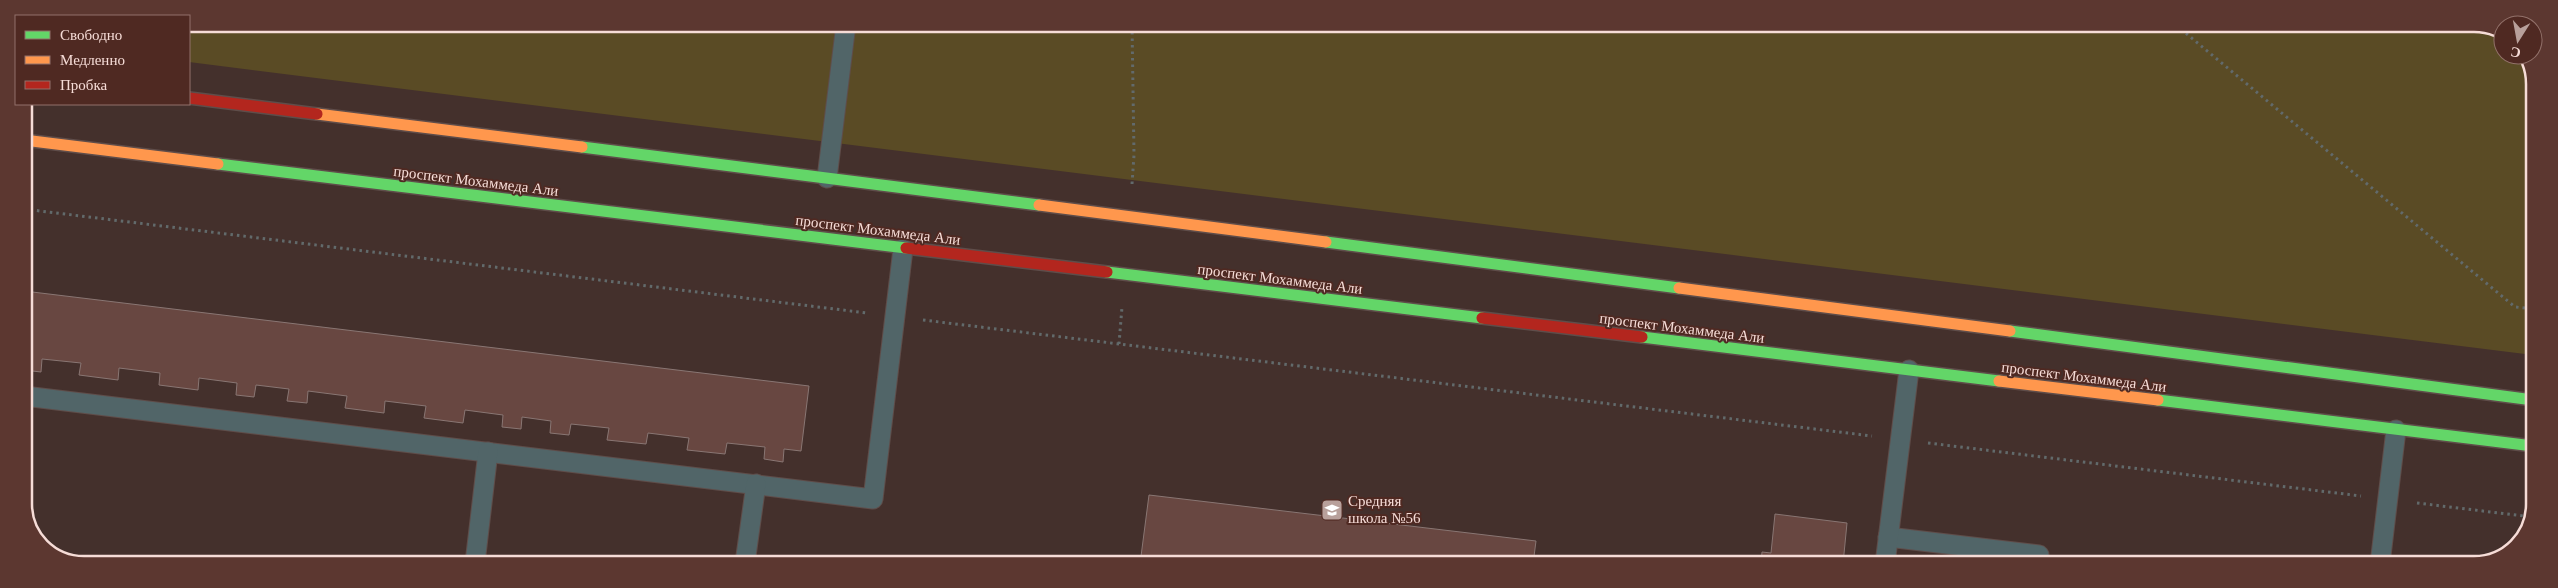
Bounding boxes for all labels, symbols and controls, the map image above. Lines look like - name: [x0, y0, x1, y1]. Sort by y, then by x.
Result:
- legend: [15, 15, 190, 105]
- north arrow: [2493, 15, 2543, 65]
- text: Свободно: [60, 27, 122, 43]
- text: С: [2509, 44, 2522, 61]
- text: Медленно: [60, 52, 125, 68]
- text: Пробка: [60, 77, 108, 93]
- street label: проспект Мохаммеда Али: [393, 163, 559, 199]
- street label: проспект Мохаммеда Али: [795, 212, 961, 248]
- street label: проспект Мохаммеда Али: [1197, 261, 1363, 297]
- street label: проспект Мохаммеда Али: [1599, 310, 1765, 346]
- street label: проспект Мохаммеда Али: [2001, 359, 2167, 395]
- place label: Средняя школа №56: [1348, 493, 1421, 526]
- school or university icon: Средняя школа №56: [1320, 498, 1344, 522]

